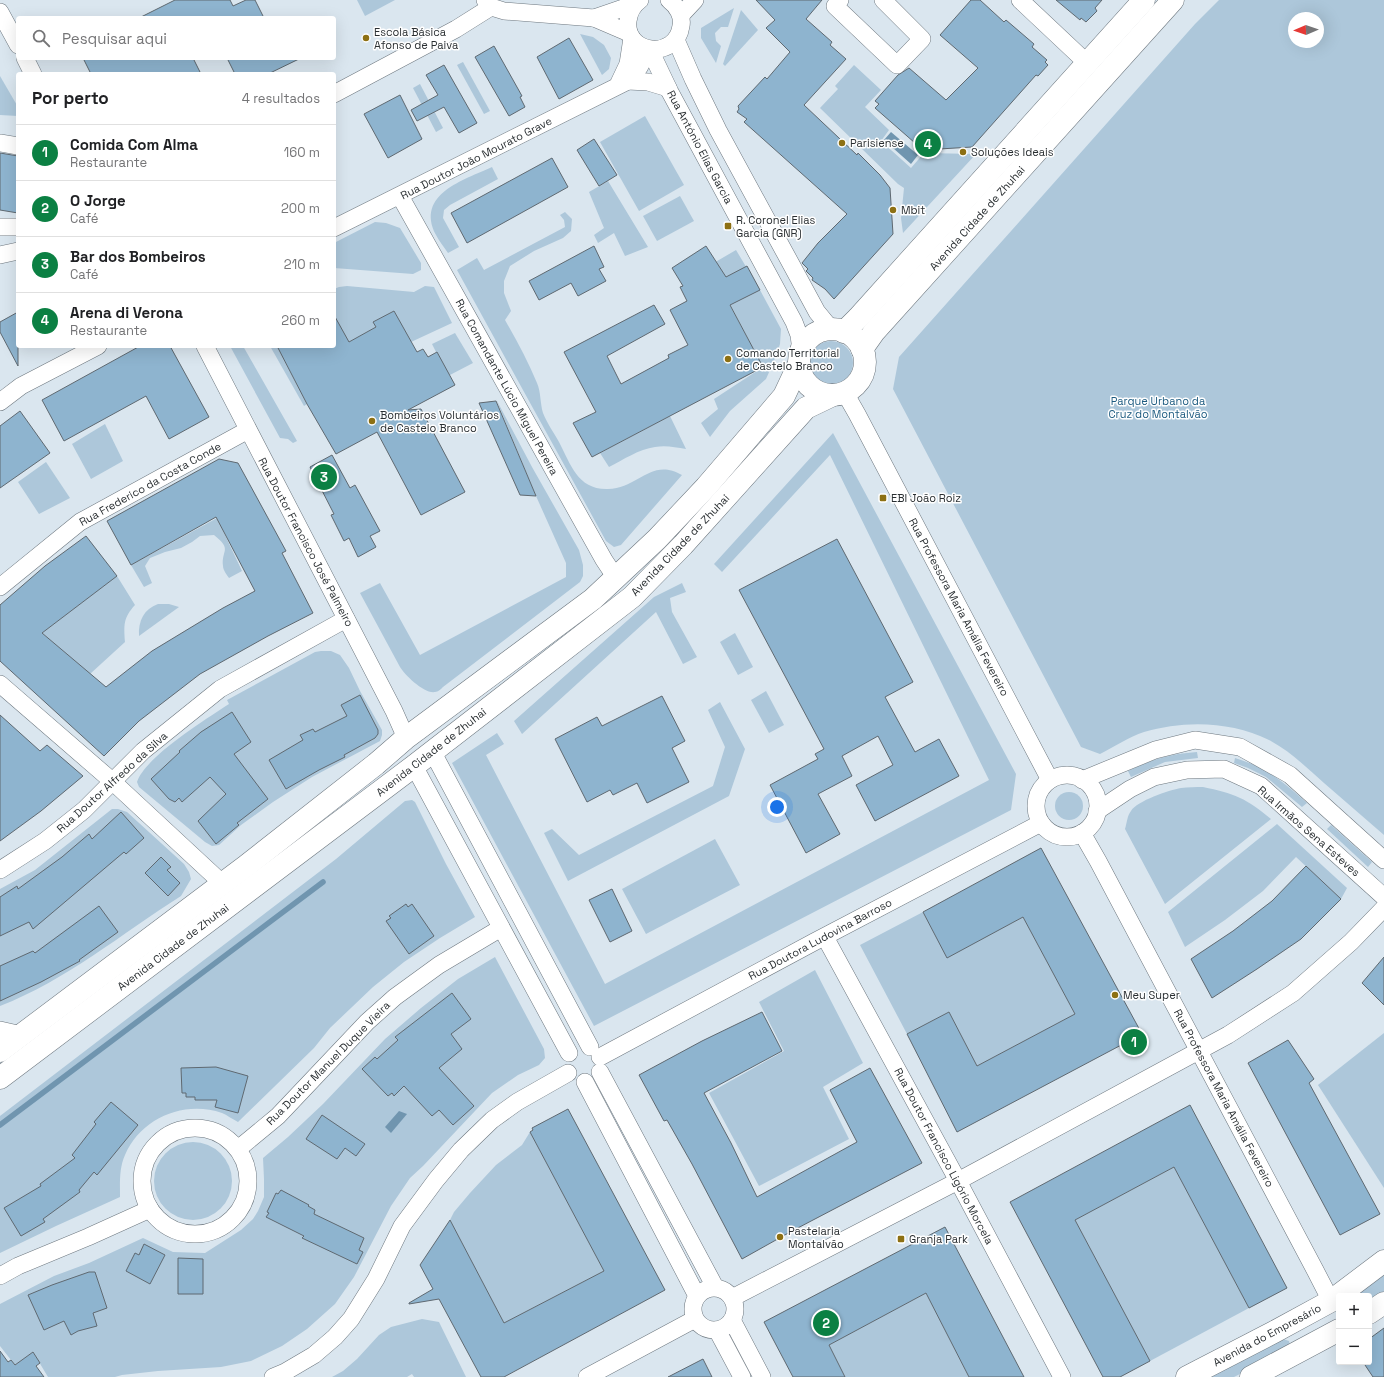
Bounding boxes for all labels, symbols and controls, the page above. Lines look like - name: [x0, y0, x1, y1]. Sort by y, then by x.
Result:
- north arrow: [1288, 12, 1324, 48]
- search box: [16, 16, 336, 60]
- place label: Escola Básica Afonso de Paiva: [374, 25, 459, 52]
- icon: search: [30, 27, 52, 49]
- text: Pesquisar aqui: [62, 29, 167, 48]
- marker: Escola Básica Afonso de Paiva: [361, 33, 371, 43]
- text: Por perto: [32, 87, 109, 109]
- street label: Rua António Elias Garcia: [664, 88, 736, 207]
- text: 4 resultados: [242, 90, 320, 107]
- street label: Rua Doutor João Mourato Grave: [398, 114, 554, 202]
- pin: 4: [915, 129, 941, 159]
- text: Comida Com Alma: [70, 135, 198, 154]
- place label: Parisiense: [850, 136, 904, 150]
- marker: Parisiense: [837, 138, 847, 148]
- text: 1: [42, 144, 48, 161]
- text: 160 m: [284, 144, 320, 161]
- place label: Soluções Ideais: [971, 145, 1054, 159]
- marker: Soluções Ideais: [958, 147, 968, 157]
- text: Restaurante: [70, 154, 147, 171]
- street label: Avenida Cidade de Zhuhai: [926, 163, 1028, 273]
- text: O Jorge: [70, 191, 126, 210]
- text: 2: [41, 200, 49, 217]
- text: 200 m: [281, 200, 320, 217]
- place label: Mbit: [901, 203, 925, 217]
- marker: Mbit: [888, 205, 898, 215]
- text: Café: [70, 210, 99, 227]
- place label: R. Coronel Elias Garcia (GNR): [736, 213, 815, 240]
- marker: R. Coronel Elias Garcia (GNR): [723, 221, 733, 231]
- text: Bar dos Bombeiros: [70, 247, 206, 266]
- text: 3: [41, 256, 49, 273]
- text: 210 m: [284, 256, 320, 273]
- text: Café: [70, 266, 99, 283]
- street label: Rua Comandante Lúcio Miguel Pereira: [453, 296, 562, 478]
- text: Arena di Verona: [70, 303, 183, 322]
- text: 4: [41, 312, 49, 329]
- text: 260 m: [281, 312, 320, 329]
- text: Restaurante: [70, 322, 147, 339]
- place label: Comando Territorial de Castelo Branco: [736, 346, 839, 373]
- marker: Comando Territorial de Castelo Branco: [723, 354, 733, 364]
- park label: Parque Urbano da Cruz do Montalvão: [1109, 394, 1208, 421]
- place label: Bombeiros Voluntários de Castelo Branco: [380, 408, 499, 435]
- marker: Bombeiros Voluntários de Castelo Branco: [367, 416, 377, 426]
- street label: Rua Frederico da Costa Conde: [77, 439, 223, 529]
- street label: Rua Doutor Francisco José Palmeiro: [255, 455, 357, 629]
- pin: 3: [311, 462, 337, 492]
- street label: Avenida Cidade de Zhuhai: [628, 491, 732, 599]
- place label: EBI João Roiz: [891, 491, 961, 505]
- marker: EBI João Roiz: [878, 493, 888, 503]
- street label: Rua Professora Maria Amália Fevereiro: [906, 516, 1012, 699]
- street label: Avenida Cidade de Zhuhai: [373, 704, 489, 799]
- street label: Rua Doutor Alfredo da Silva: [54, 728, 171, 835]
- street label: Rua Irmãos Sena Esteves: [1255, 783, 1363, 879]
- your location: [767, 797, 787, 817]
- street label: Rua Doutora Ludovina Barroso: [746, 895, 894, 983]
- street label: Avenida Cidade de Zhuhai: [114, 900, 232, 994]
- place label: Meu Super: [1123, 988, 1180, 1002]
- marker: Meu Super: [1110, 990, 1120, 1000]
- street label: Rua Doutor Manuel Duque Vieira: [263, 998, 393, 1128]
- street label: Rua Professora Maria Amália Fevereiro: [1171, 1007, 1277, 1190]
- pin: 1: [1121, 1027, 1147, 1057]
- street label: Rua Doutor Francisco Ligório Morcela: [891, 1065, 997, 1247]
- place label: Pastelaria Montalvão: [788, 1224, 844, 1251]
- marker: Pastelaria Montalvão: [775, 1232, 785, 1242]
- place label: Granja Park: [909, 1232, 968, 1246]
- marker: Granja Park: [896, 1234, 906, 1244]
- map controls: [1336, 1293, 1372, 1365]
- button: +: [1336, 1293, 1372, 1329]
- street label: Avenida do Empresário: [1211, 1300, 1324, 1369]
- pin: 2: [813, 1308, 839, 1338]
- button: −: [1336, 1329, 1372, 1365]

